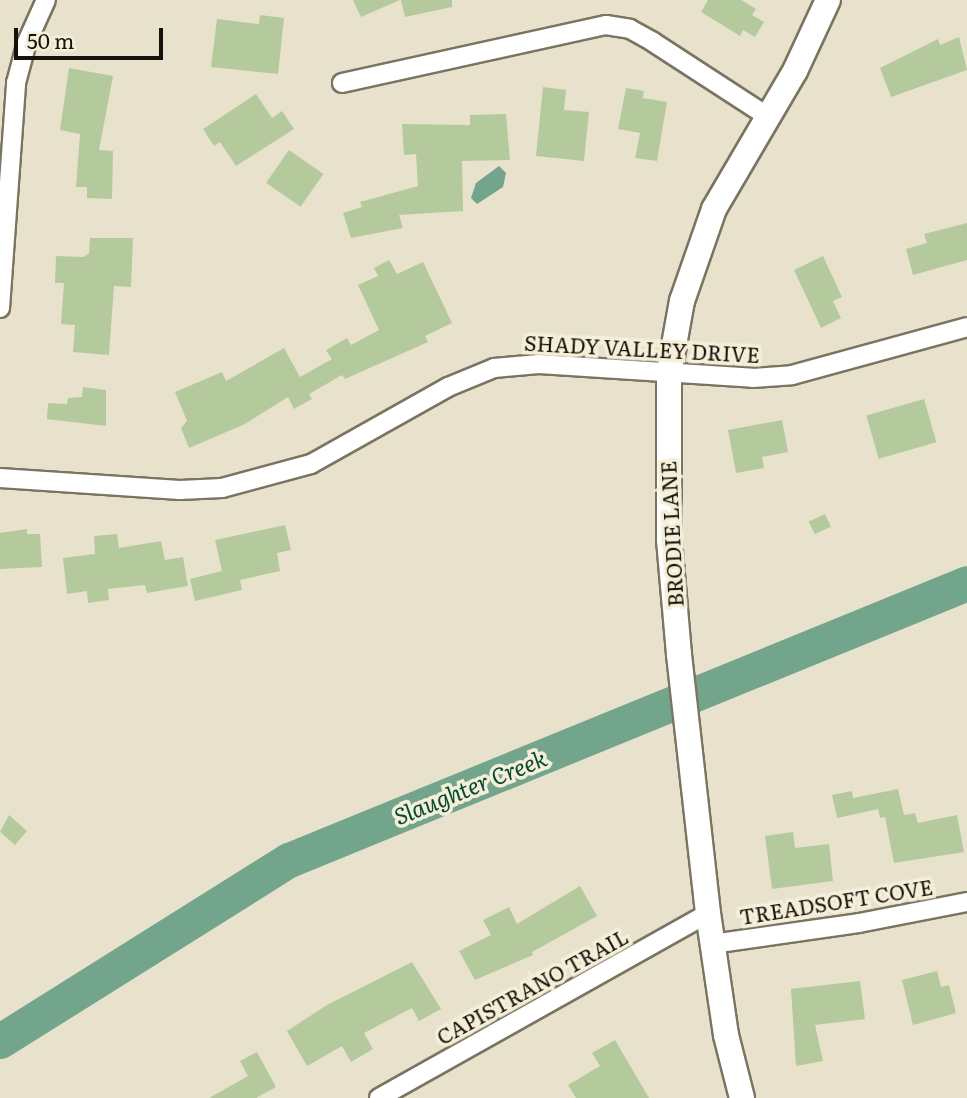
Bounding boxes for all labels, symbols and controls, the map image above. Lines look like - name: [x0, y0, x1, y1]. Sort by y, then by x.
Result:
- scale bar: [18, 14, 166, 58]
- text: 50 m: [27, 24, 74, 55]
- street label: SHADY VALLEY DRIVE: [524, 329, 760, 367]
- street label: BRODIE LANE: [655, 460, 687, 608]
- water label: Slaughter Creek: [390, 743, 550, 829]
- street label: TREADSOFT COVE: [738, 873, 934, 929]
- street label: CAPISTRANO TRAIL: [432, 923, 632, 1049]

